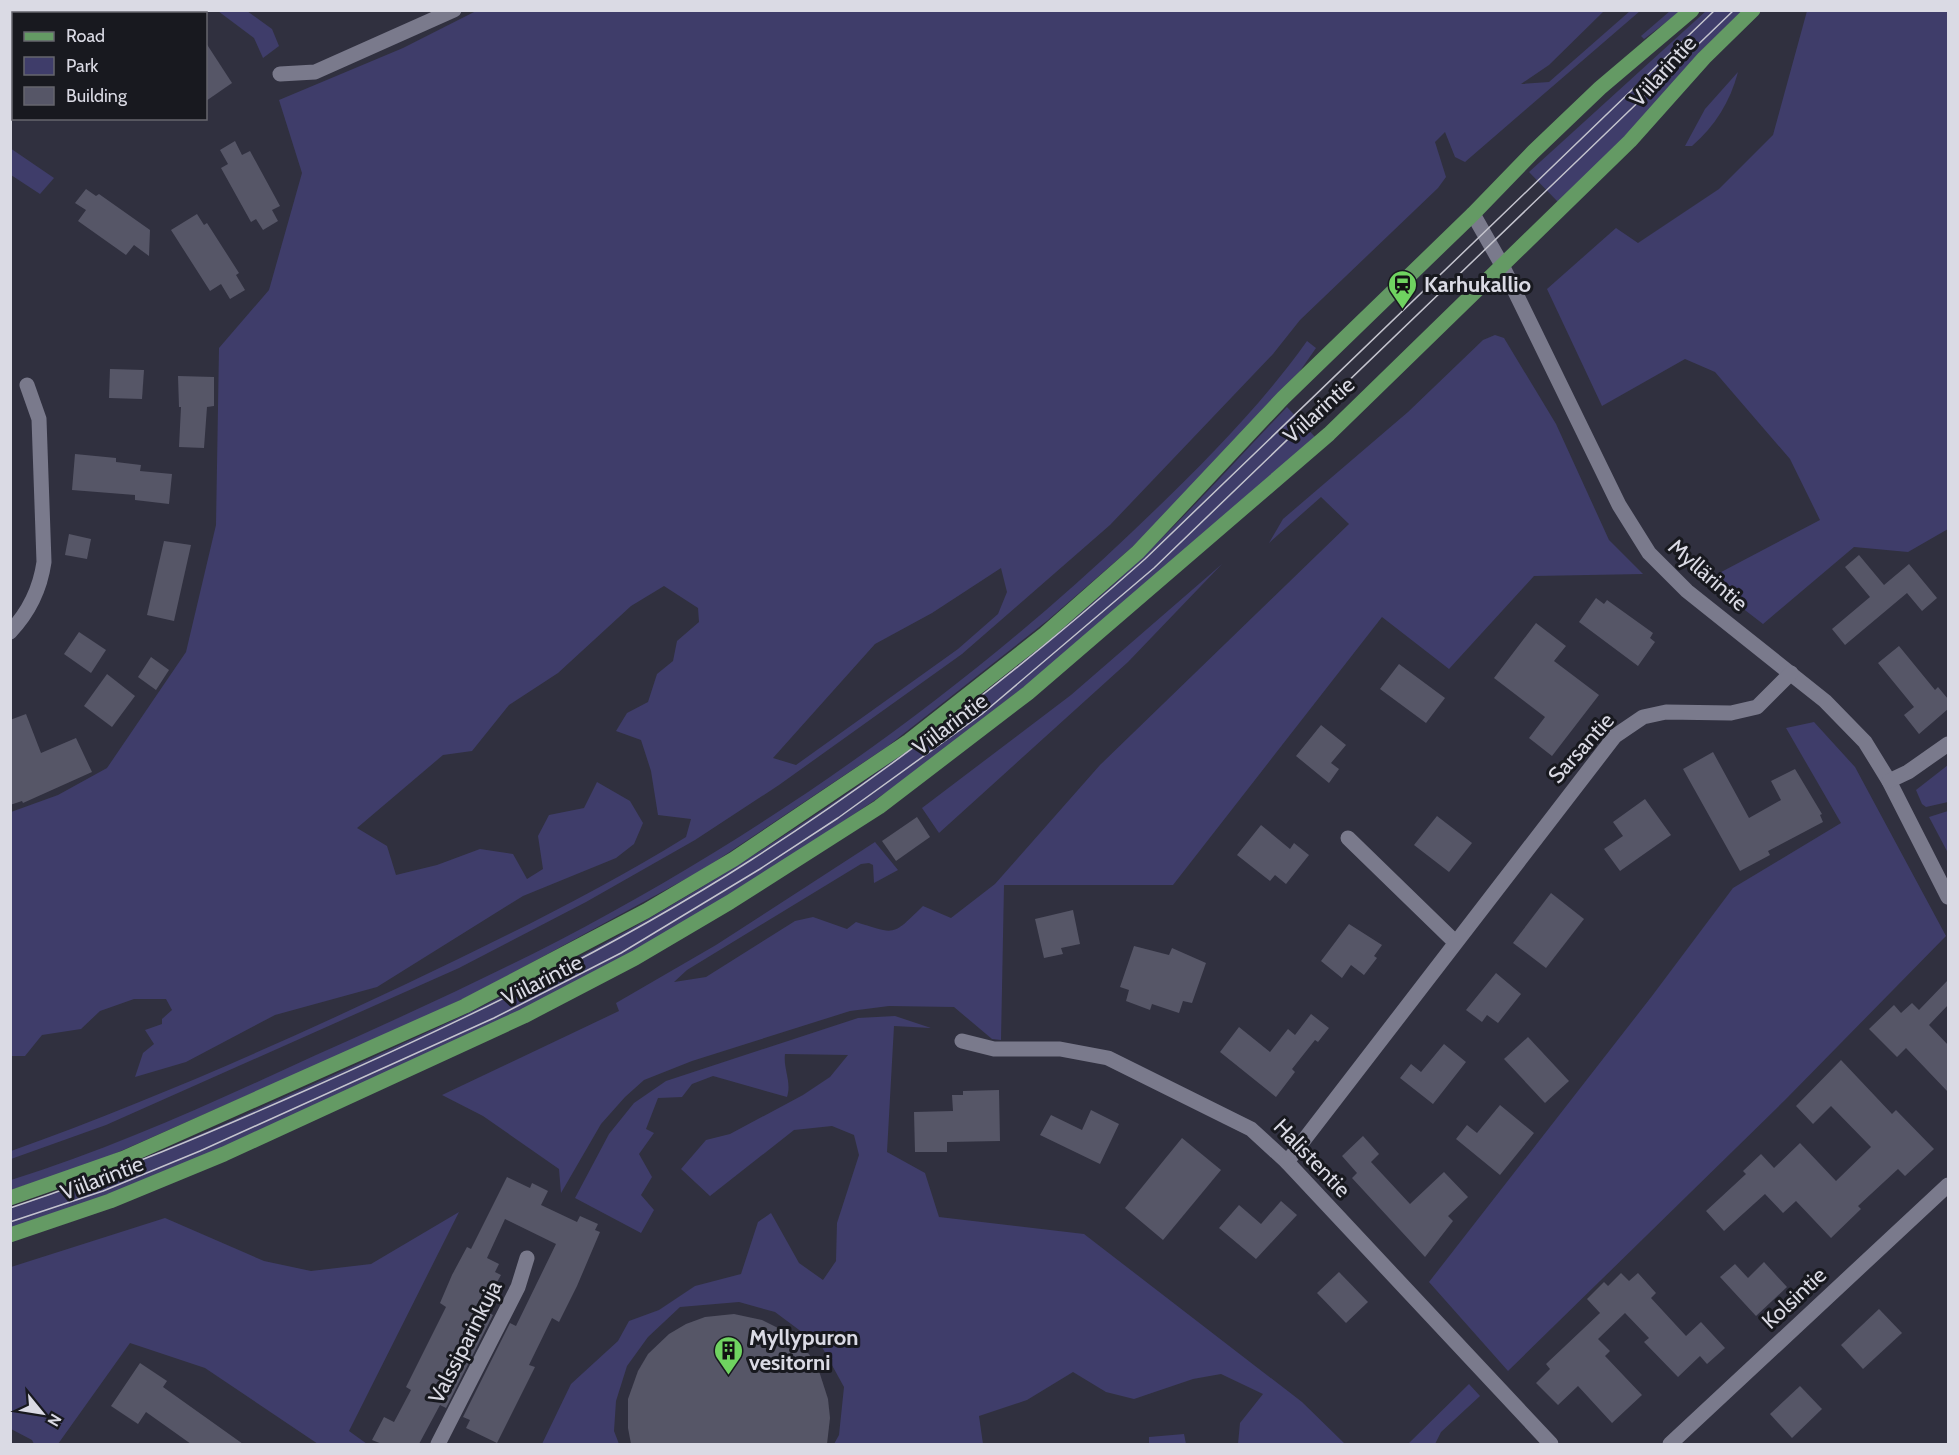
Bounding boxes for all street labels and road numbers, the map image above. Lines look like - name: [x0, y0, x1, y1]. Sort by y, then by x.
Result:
- street label: Viilarintie: [1624, 30, 1702, 112]
- street label: Viilarintie: [1278, 371, 1360, 449]
- street label: Myllärintie: [1663, 533, 1753, 617]
- street label: Viilarintie: [907, 687, 993, 761]
- street label: Sarsantie: [1542, 707, 1620, 789]
- street label: Viilarintie: [497, 948, 587, 1012]
- street label: Halistentie: [1268, 1113, 1356, 1203]
- street label: Viilarintie: [57, 1150, 147, 1206]
- street label: Kolsintie: [1756, 1261, 1832, 1335]
- street label: Valssiparinkuja: [422, 1276, 508, 1408]

